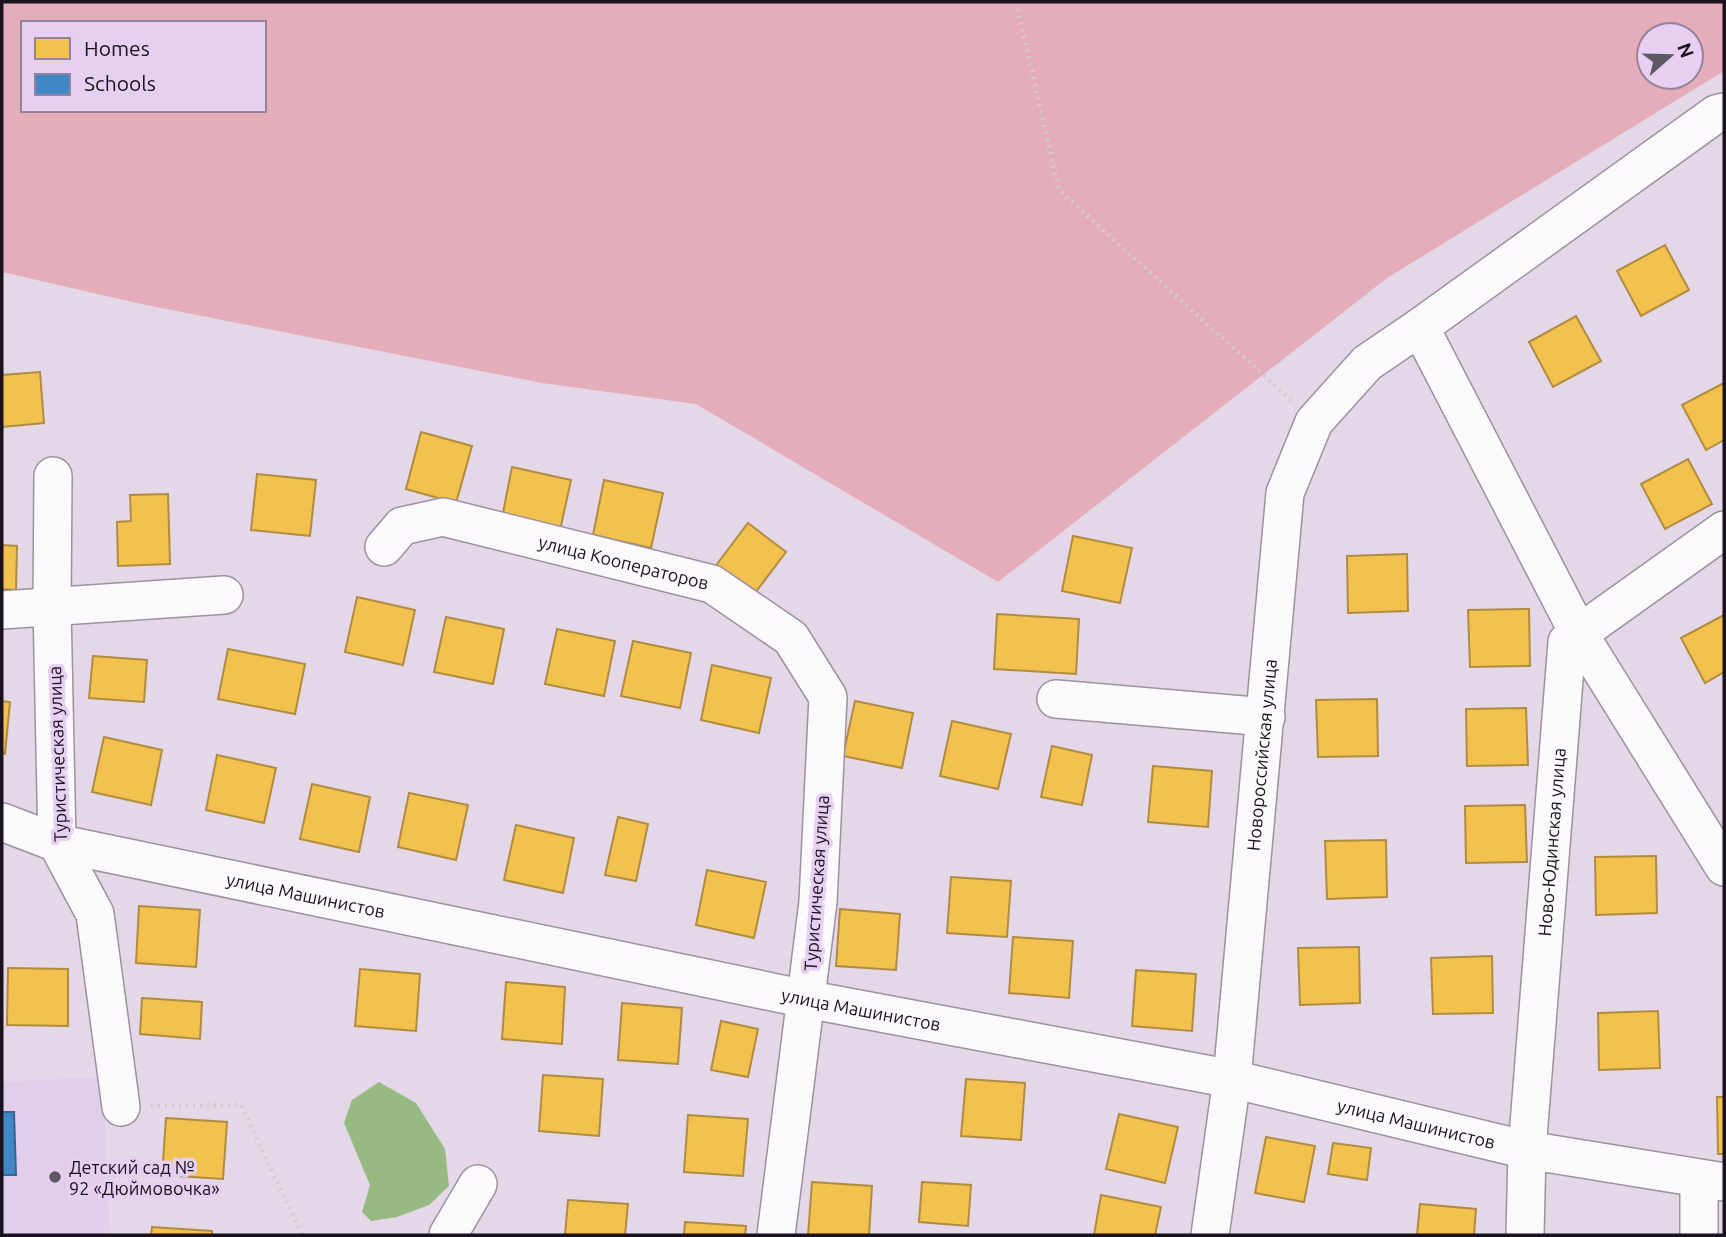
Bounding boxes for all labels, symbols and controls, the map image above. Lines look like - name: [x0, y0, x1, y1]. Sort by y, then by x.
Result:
- legend: [21, 21, 266, 112]
- north arrow: [1635, 21, 1705, 91]
- text: Homes: [84, 36, 150, 60]
- text: N: [1673, 40, 1699, 61]
- text: Schools: [84, 71, 156, 95]
- street label: улица Кооператоров: [537, 531, 711, 593]
- street label: Новороссийская улица: [1243, 658, 1280, 852]
- street label: Туристическая улица: [44, 666, 70, 842]
- street label: Ново-Юдинская улица: [1534, 747, 1569, 937]
- street label: Туристическая улица: [800, 794, 832, 972]
- street label: улица Машинистов: [225, 869, 387, 921]
- street label: улица Машинистов: [780, 984, 942, 1034]
- street label: улица Машинистов: [1335, 1095, 1497, 1152]
- place label: Детский сад № 92 «Дюймовочка»: [69, 1157, 220, 1198]
- marker: Детский сад № 92 «Дюймовочка»: [47, 1169, 63, 1185]

